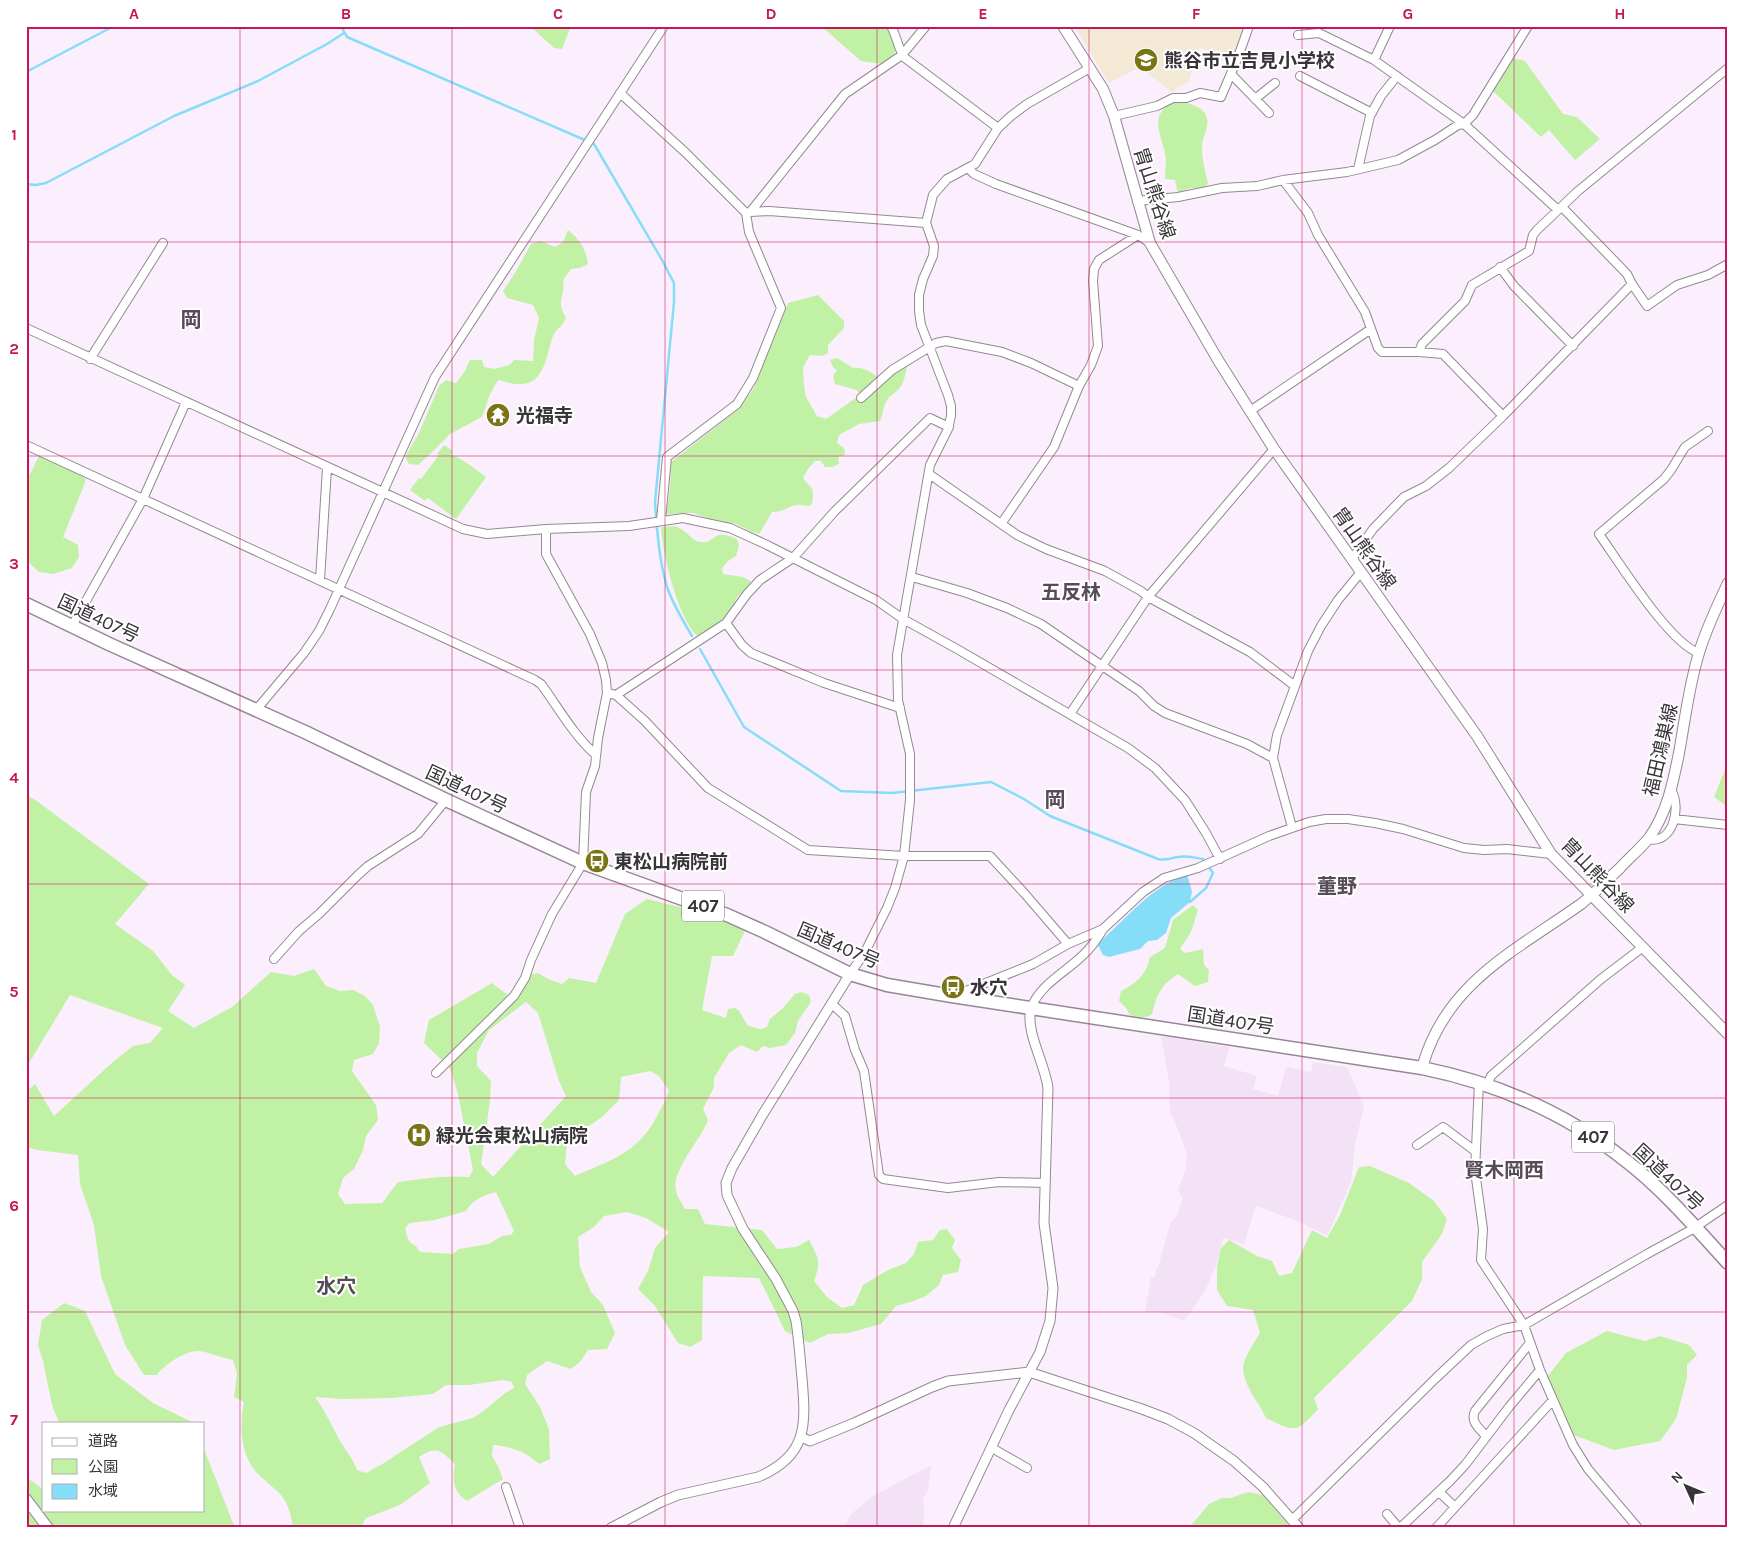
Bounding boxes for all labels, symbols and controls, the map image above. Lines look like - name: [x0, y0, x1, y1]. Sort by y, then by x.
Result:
- text: A: [129, 4, 139, 23]
- text: B: [341, 4, 351, 23]
- text: C: [553, 4, 563, 23]
- text: D: [766, 4, 777, 23]
- text: E: [978, 4, 988, 23]
- text: F: [1192, 4, 1201, 23]
- text: G: [1403, 4, 1413, 23]
- text: H: [1614, 4, 1626, 23]
- school or university icon: 熊谷市立吉見小学校: [1133, 47, 1159, 73]
- place label: 熊谷市立吉見小学校: [1164, 50, 1335, 72]
- text: 1: [11, 125, 17, 144]
- street label: 胄山熊谷線: [1129, 145, 1179, 242]
- district label: 岡: [181, 308, 202, 332]
- text: 2: [9, 339, 19, 358]
- temple icon: 光福寺: [485, 402, 511, 428]
- place label: 光福寺: [516, 405, 573, 427]
- street label: 胄山熊谷線: [1328, 503, 1400, 594]
- text: 3: [9, 554, 19, 573]
- district label: 五反林: [1041, 581, 1101, 604]
- street label: 国道407号: [54, 590, 143, 647]
- street label: 福田鴻巣線: [1640, 701, 1682, 799]
- street label: 国道407号: [422, 761, 511, 818]
- text: 4: [9, 768, 19, 787]
- district label: 岡: [1045, 788, 1066, 812]
- street label: 胄山熊谷線: [1556, 834, 1638, 918]
- bus stop icon: 東松山病院前: [584, 848, 610, 874]
- place label: 東松山病院前: [614, 851, 728, 873]
- district label: 董野: [1317, 875, 1357, 898]
- road number: 407: [682, 890, 724, 921]
- street label: 国道407号: [794, 919, 883, 973]
- bus stop icon: 水穴: [940, 974, 966, 1000]
- place label: 水穴: [970, 977, 1008, 999]
- text: 5: [9, 982, 19, 1001]
- street label: 国道407号: [1186, 1003, 1276, 1039]
- hospital icon: 緑光会東松山病院: [406, 1122, 432, 1148]
- road number: 407: [1572, 1122, 1614, 1152]
- place label: 緑光会東松山病院: [436, 1125, 588, 1147]
- street label: 国道407号: [1629, 1140, 1708, 1216]
- district label: 賢木岡西: [1464, 1159, 1544, 1182]
- text: 6: [9, 1196, 19, 1215]
- district label: 水穴: [316, 1275, 356, 1298]
- text: 7: [10, 1410, 18, 1429]
- legend: [42, 1422, 205, 1512]
- text: 道路: [88, 1432, 118, 1450]
- text: 公園: [88, 1458, 118, 1476]
- north arrow: [1662, 1462, 1712, 1512]
- text: N: [1667, 1468, 1687, 1487]
- text: 水域: [88, 1482, 118, 1500]

